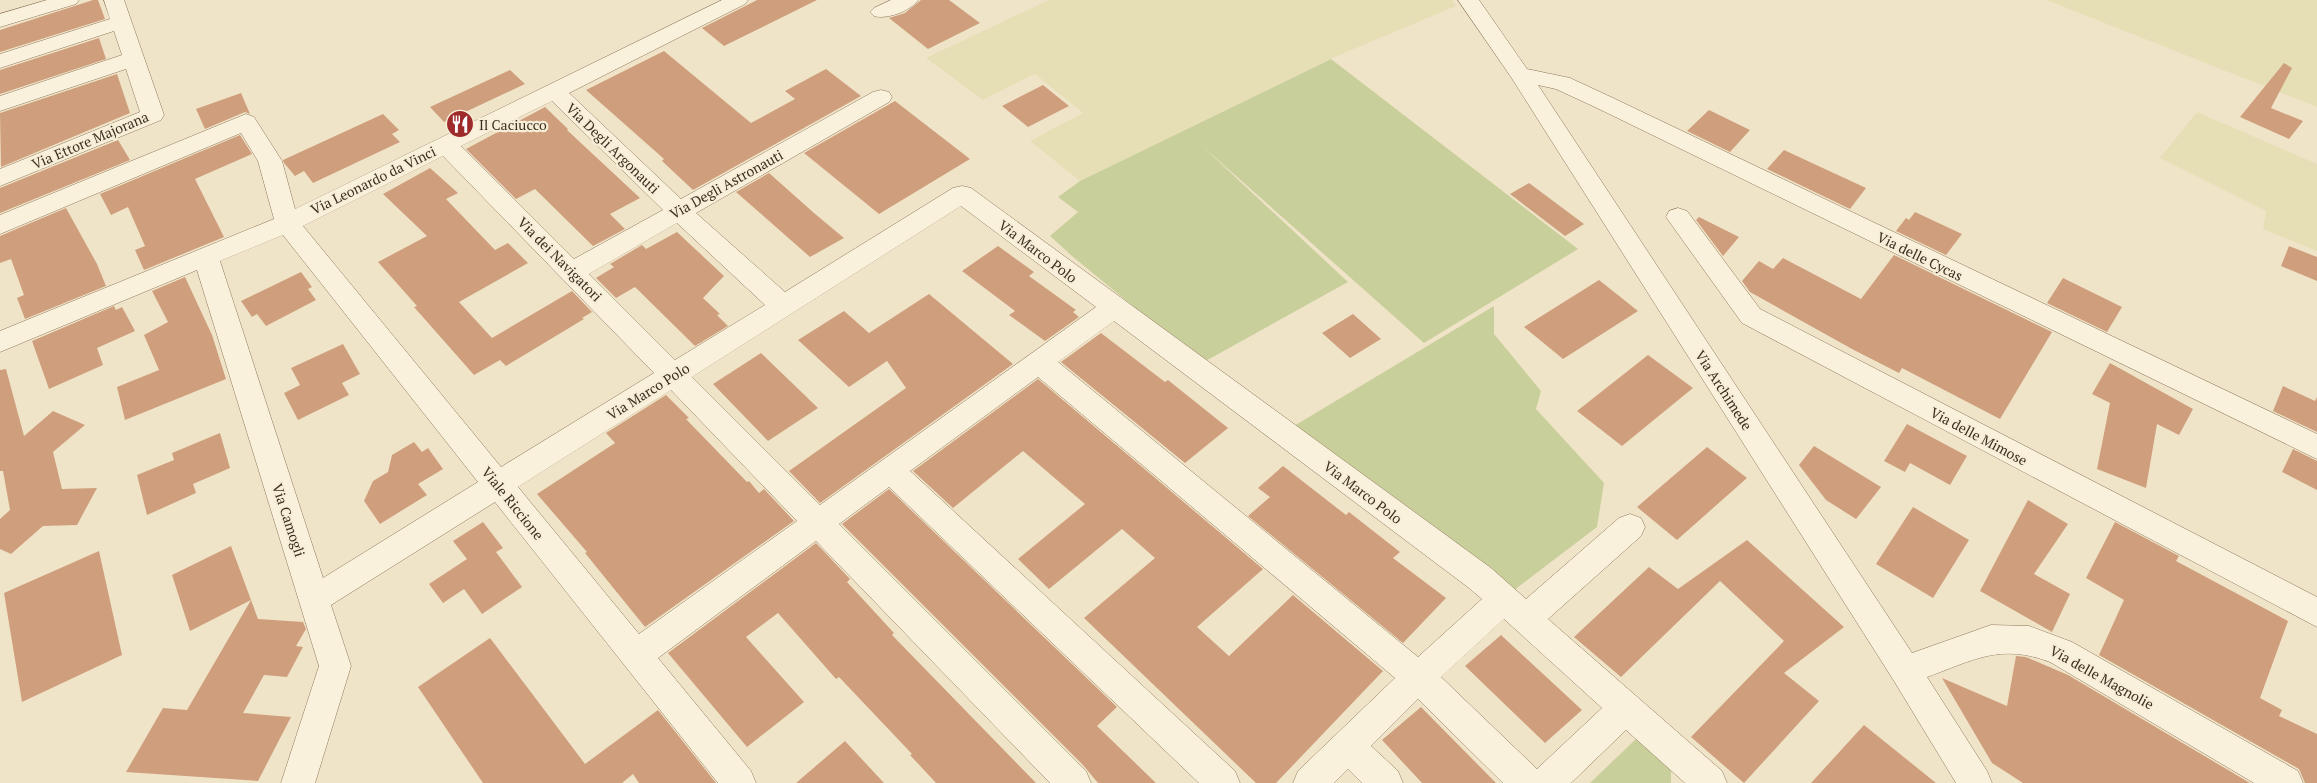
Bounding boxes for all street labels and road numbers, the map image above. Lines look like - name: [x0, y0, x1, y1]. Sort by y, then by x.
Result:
- street label: Via Degli Argonauti: [562, 98, 664, 198]
- street label: Via Ettore Majorana: [29, 107, 151, 173]
- street label: Via Leonardo da Vinci: [307, 141, 439, 219]
- street label: Via Degli Astronauti: [666, 145, 786, 223]
- street label: Via dei Navigatori: [514, 213, 606, 305]
- street label: Via Marco Polo: [995, 215, 1081, 287]
- street label: Via delle Cycas: [1874, 227, 1966, 285]
- street label: Via Archimede: [1691, 346, 1757, 434]
- street label: Via Marco Polo: [603, 358, 693, 424]
- street label: Via delle Mimose: [1927, 402, 2031, 470]
- street label: Via Marco Polo: [1320, 456, 1406, 528]
- street label: Viale Riccione: [478, 463, 548, 543]
- street label: Via Camogli: [268, 481, 310, 559]
- street label: Via delle Magnolie: [2047, 641, 2157, 713]

